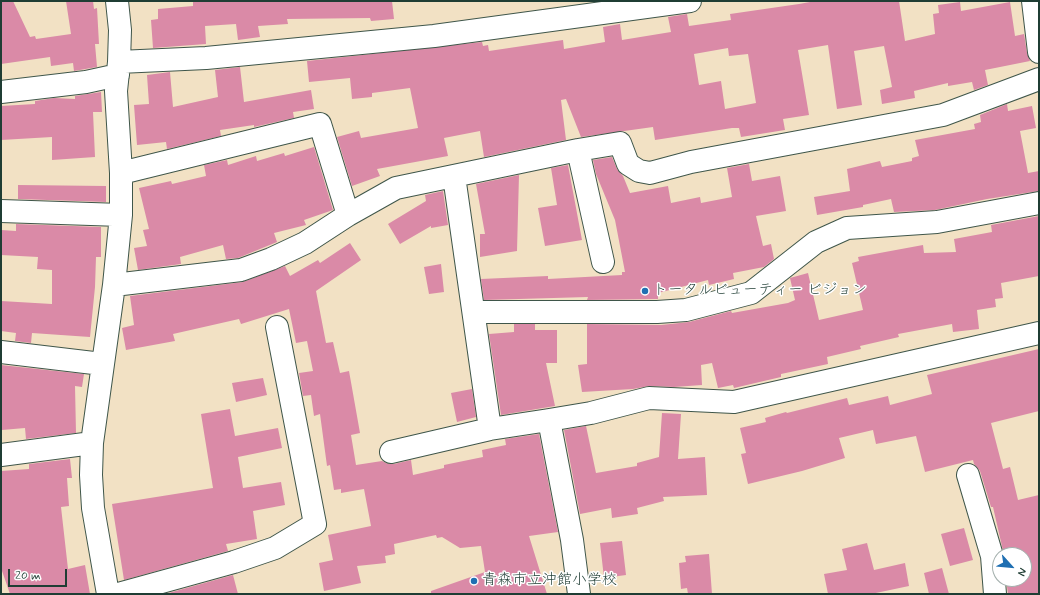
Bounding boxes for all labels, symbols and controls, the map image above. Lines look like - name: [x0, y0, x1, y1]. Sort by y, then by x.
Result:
- place label: トータルビューティー ビジョン: [653, 282, 867, 300]
- marker: トータルビューティー ビジョン: [640, 286, 650, 296]
- north arrow: [992, 547, 1032, 587]
- scale bar: [10, 561, 69, 587]
- text: N: [1014, 566, 1030, 578]
- text: 20 m: [15, 568, 41, 584]
- place label: 青森市立沖館小学校: [482, 572, 617, 590]
- marker: 青森市立沖館小学校: [469, 576, 479, 586]

